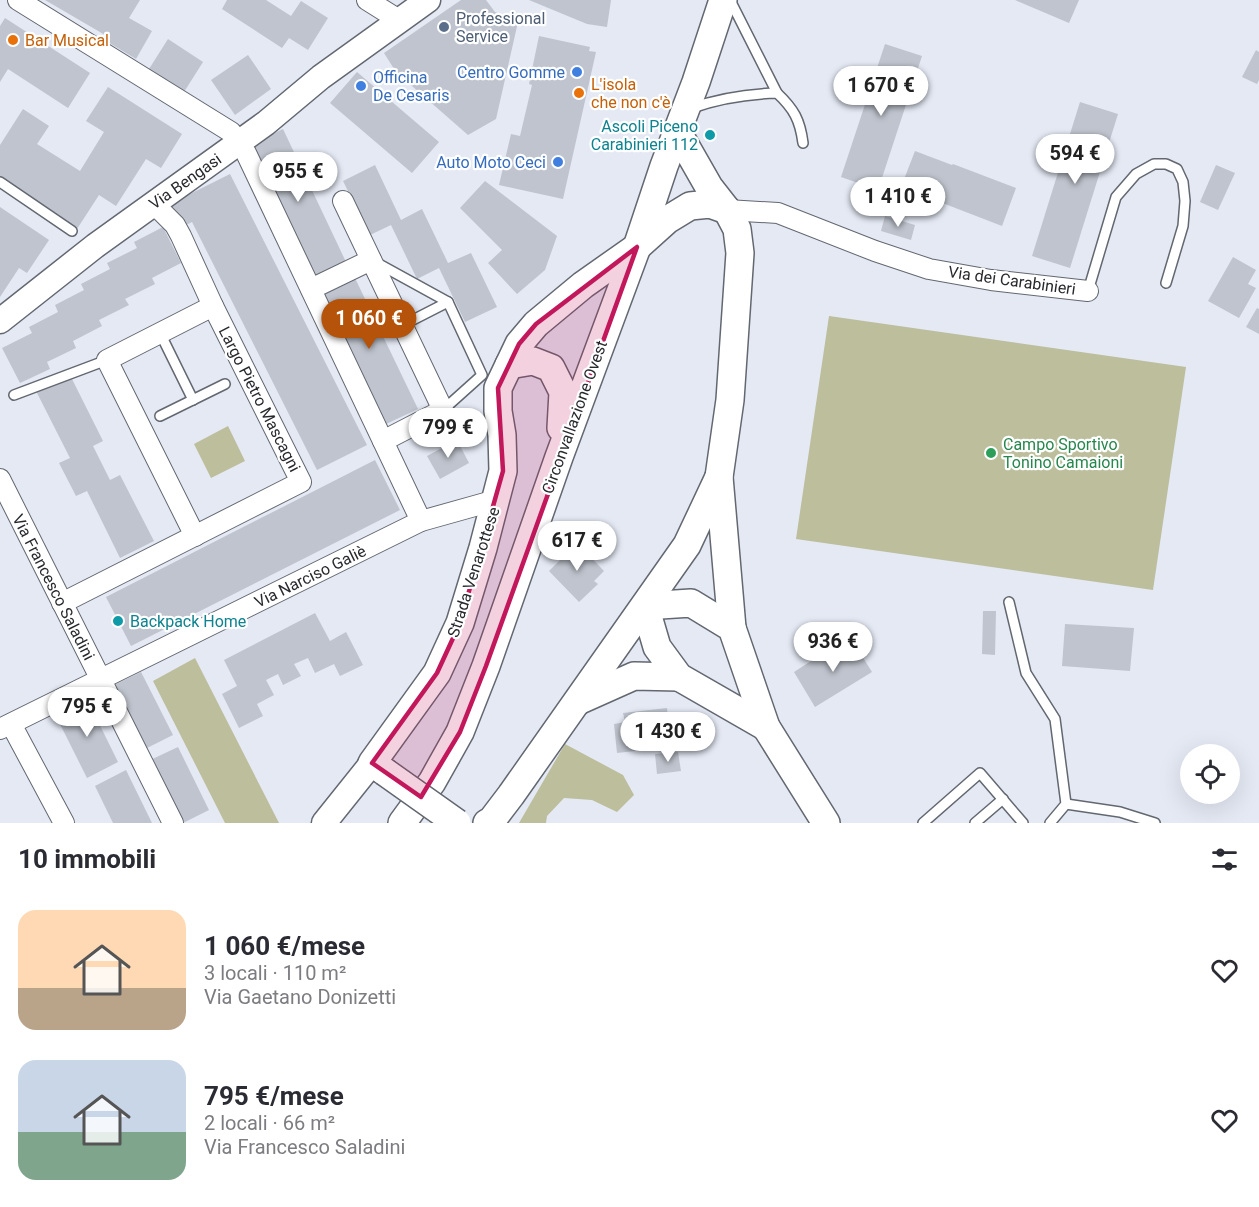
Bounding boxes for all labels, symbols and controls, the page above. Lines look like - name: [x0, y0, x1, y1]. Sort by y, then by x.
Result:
- place label: Professional Service: [456, 9, 545, 46]
- marker: Professional Service: [437, 20, 451, 34]
- place label: Bar Musical: [25, 31, 109, 50]
- marker: Bar Musical: [6, 33, 20, 47]
- place label: Centro Gomme: [457, 63, 565, 82]
- marker: Centro Gomme: [570, 65, 584, 79]
- pin: 1 670 €: [826, 66, 936, 117]
- place label: Officina De Cesaris: [373, 68, 449, 105]
- text: 1 670 €: [847, 73, 915, 97]
- place label: L'isola che non c'è: [591, 75, 671, 112]
- marker: Officina De Cesaris: [354, 79, 368, 93]
- marker: L'isola che non c'è: [572, 86, 586, 100]
- place label: Ascoli Piceno Carabinieri 112: [591, 117, 698, 154]
- marker: Ascoli Piceno Carabinieri 112: [703, 128, 717, 142]
- pin: 594 €: [1033, 134, 1117, 185]
- text: 594 €: [1050, 141, 1100, 165]
- street label: Via Bengasi: [145, 150, 225, 213]
- pin: 955 €: [256, 152, 340, 203]
- place label: Auto Moto Ceci: [436, 153, 546, 172]
- marker: Auto Moto Ceci: [551, 155, 565, 169]
- text: 955 €: [273, 159, 323, 183]
- pin: 1 410 €: [843, 177, 953, 228]
- text: 1 410 €: [864, 184, 932, 208]
- street label: Via dei Carabinieri: [947, 262, 1077, 299]
- pin: 1 060 €: [314, 299, 424, 350]
- text: 1 060 €: [335, 306, 403, 330]
- street label: Largo Pietro Mascagni: [215, 323, 304, 475]
- street label: Circonvallazione Ovest: [538, 338, 611, 496]
- pin: 799 €: [406, 408, 490, 459]
- text: 799 €: [423, 415, 473, 439]
- place label: Campo Sportivo Tonino Camaioni: [1003, 435, 1123, 472]
- marker: Campo Sportivo Tonino Camaioni: [984, 446, 998, 460]
- street label: Strada Venarottese: [443, 504, 504, 640]
- street label: Via Francesco Saladini: [9, 511, 99, 663]
- pin: 617 €: [535, 521, 619, 572]
- text: 617 €: [552, 528, 602, 552]
- street label: Via Narciso Galiè: [251, 541, 369, 612]
- place label: Backpack Home: [130, 612, 246, 631]
- marker: Backpack Home: [111, 614, 125, 628]
- pin: 936 €: [791, 622, 875, 673]
- text: 936 €: [808, 629, 858, 653]
- pin: 795 €: [45, 687, 129, 738]
- text: 795 €: [62, 694, 112, 718]
- pin: 1 430 €: [613, 712, 723, 763]
- text: 1 430 €: [634, 719, 702, 743]
- map controls: [1180, 744, 1240, 804]
- button: locate: [1180, 744, 1240, 804]
- icon: filters: [1208, 843, 1241, 876]
- text: 10 immobili: [18, 844, 156, 874]
- text: 1 060 €/mese: [204, 931, 365, 961]
- icon: home: [66, 934, 138, 1006]
- icon: heart: [1208, 954, 1241, 987]
- text: 3 locali · 110 m²: [204, 961, 346, 985]
- text: Via Gaetano Donizetti: [204, 985, 396, 1009]
- text: 795 €/mese: [204, 1081, 344, 1111]
- icon: home: [66, 1084, 138, 1156]
- icon: heart: [1208, 1104, 1241, 1137]
- text: 2 locali · 66 m²: [204, 1111, 335, 1135]
- text: Via Francesco Saladini: [204, 1135, 405, 1159]

